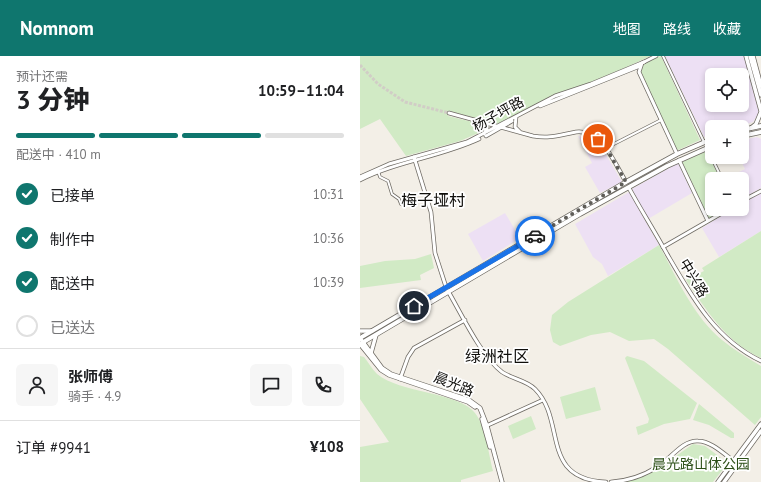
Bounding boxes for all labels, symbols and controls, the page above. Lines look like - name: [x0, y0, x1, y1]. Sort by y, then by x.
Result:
- text: Nomnom: [20, 16, 94, 40]
- text: 地图: [613, 20, 641, 38]
- text: 路线: [663, 20, 691, 38]
- text: 收藏: [713, 20, 741, 38]
- text: 预计还需: [16, 68, 68, 85]
- map controls: [705, 68, 749, 216]
- button: locate: [705, 68, 749, 112]
- text: 10:59–11:04: [258, 81, 344, 100]
- text: 3 分钟: [16, 83, 89, 116]
- street label: 杨子坪路: [469, 93, 527, 135]
- button: +: [705, 120, 749, 164]
- pin: [581, 122, 615, 156]
- icon: bag: [587, 128, 609, 150]
- text: 配送中 · 410 m: [16, 146, 101, 163]
- button: −: [705, 172, 749, 216]
- icon: check: [16, 183, 38, 205]
- text: 已接单: [50, 186, 95, 205]
- text: 10:31: [313, 186, 344, 203]
- district label: 梅子垭村: [401, 190, 465, 210]
- courier: [515, 216, 555, 256]
- icon: car: [524, 225, 546, 247]
- icon: check: [16, 227, 38, 249]
- text: 制作中: [50, 230, 95, 249]
- text: 10:36: [313, 230, 344, 247]
- street label: 中兴路: [675, 255, 713, 301]
- icon: check: [16, 271, 38, 293]
- text: 配送中: [50, 274, 95, 293]
- text: 10:39: [313, 274, 344, 291]
- pin: [397, 289, 431, 323]
- icon: home: [403, 295, 425, 317]
- text: 已送达: [50, 318, 95, 337]
- district label: 绿洲社区: [465, 346, 529, 366]
- button: person: [16, 364, 58, 406]
- button: chat: [250, 364, 292, 406]
- button: phone: [302, 364, 344, 406]
- text: 张师傅: [68, 367, 113, 386]
- street label: 晨光路: [431, 368, 477, 400]
- text: 骑手 · 4.9: [68, 388, 121, 405]
- text: ¥108: [310, 437, 344, 456]
- text: 订单 #9941: [16, 438, 91, 457]
- park label: 晨光路山体公园: [652, 455, 750, 473]

